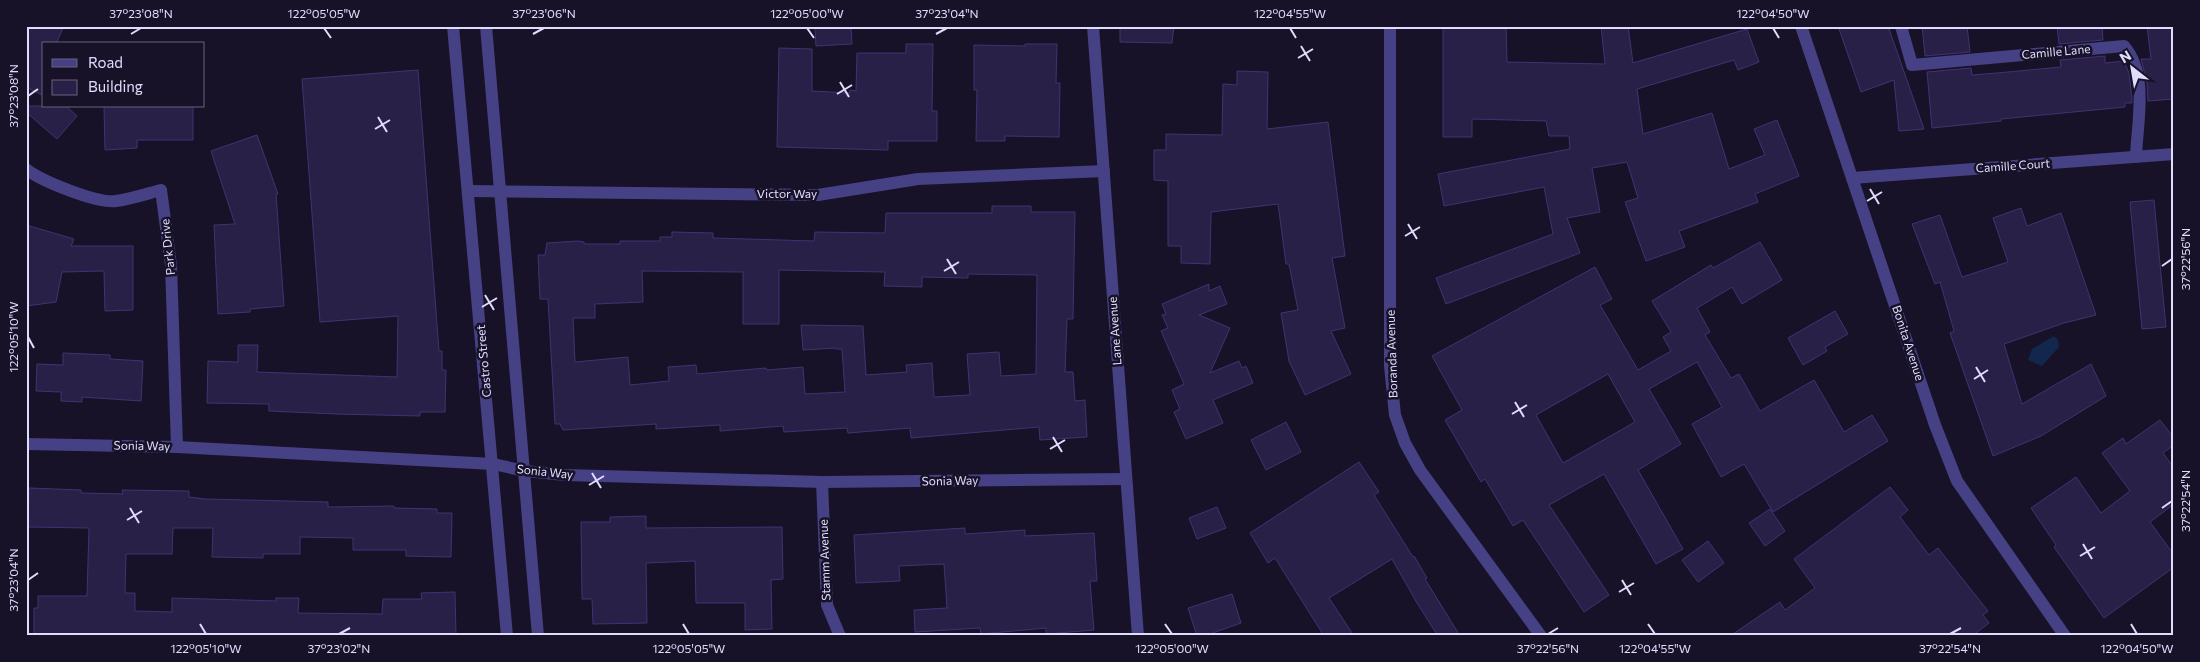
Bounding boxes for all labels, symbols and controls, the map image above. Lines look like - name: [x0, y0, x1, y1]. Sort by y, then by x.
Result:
- text: 37°23'08"N: [109, 6, 173, 20]
- text: 122°05'05"W: [288, 6, 360, 20]
- text: 37°23'06"N: [512, 6, 576, 20]
- text: 122°05'00"W: [770, 6, 844, 20]
- text: 37°23'04"N: [915, 6, 979, 20]
- text: 122°04'55"W: [1254, 6, 1326, 20]
- text: 122°04'50"W: [1736, 6, 1810, 20]
- street label: Camille Lane: [2021, 41, 2091, 61]
- legend: [42, 42, 205, 108]
- north arrow: [2108, 42, 2158, 92]
- text: N: [2116, 46, 2134, 66]
- text: Road: [88, 53, 123, 71]
- text: 37°23'08"N: [6, 64, 20, 128]
- text: Building: [88, 77, 143, 95]
- street label: Camille Court: [1975, 155, 2051, 175]
- street label: Victor Way: [757, 186, 817, 200]
- street label: Park Drive: [157, 218, 177, 276]
- text: 37°22'56"N: [2178, 228, 2192, 290]
- street label: Lane Avenue: [1105, 296, 1123, 366]
- text: 122°05'10"W: [6, 302, 20, 373]
- street label: Bonita Avenue: [1890, 303, 1928, 382]
- street label: Boranda Avenue: [1382, 310, 1400, 398]
- street label: Castro Street: [473, 324, 493, 398]
- street label: Sonia Way: [114, 438, 170, 452]
- street label: Sonia Way: [516, 461, 574, 481]
- text: 37°22'54"N: [2178, 470, 2192, 532]
- street label: Sonia Way: [922, 473, 978, 487]
- street label: Stamm Avenue: [816, 519, 832, 601]
- text: 37°23'04"N: [6, 548, 20, 612]
- text: 122°05'10"W: [171, 641, 242, 655]
- text: 37°23'02"N: [308, 641, 370, 655]
- text: 122°05'05"W: [653, 641, 725, 655]
- text: 122°05'00"W: [1135, 641, 1209, 655]
- text: 37°22'56"N: [1517, 641, 1579, 655]
- text: 122°04'55"W: [1619, 641, 1691, 655]
- text: 37°22'54"N: [1919, 641, 1981, 655]
- text: 122°04'50"W: [2100, 641, 2174, 655]

